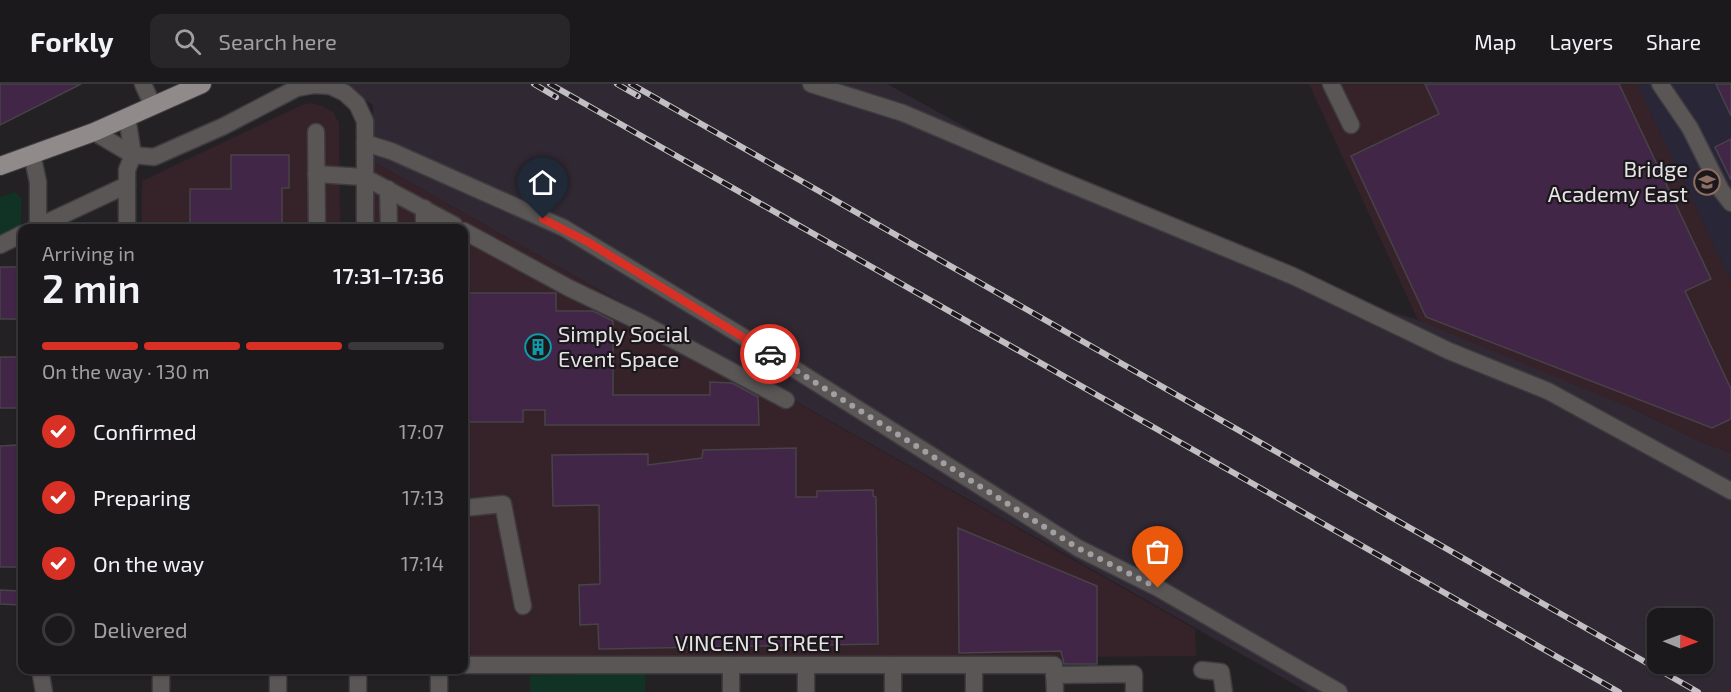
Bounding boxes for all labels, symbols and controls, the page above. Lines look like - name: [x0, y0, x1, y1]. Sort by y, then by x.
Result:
- search box: [150, 14, 570, 68]
- text: Forkly: [30, 24, 114, 58]
- icon: search: [171, 25, 204, 58]
- text: Search here: [219, 28, 337, 54]
- text: Map: [1474, 29, 1516, 54]
- text: Layers: [1549, 29, 1613, 54]
- text: Share: [1646, 29, 1701, 54]
- place label: Bridge Academy East: [1548, 155, 1688, 206]
- pin: [517, 157, 568, 219]
- icon: home: [526, 166, 559, 199]
- school or university icon: Bridge Academy East: [1692, 167, 1722, 197]
- text: Arriving in: [42, 241, 135, 265]
- text: 17:31–17:36: [333, 262, 444, 288]
- text: 2 min: [42, 264, 141, 311]
- place label: Simply Social Event Space: [558, 320, 690, 371]
- courier: [740, 324, 800, 384]
- building icon: Simply Social Event Space: [523, 332, 553, 362]
- icon: car: [754, 338, 787, 371]
- text: On the way · 130 m: [42, 359, 209, 383]
- icon: check: [42, 415, 75, 448]
- text: Confirmed: [93, 418, 197, 444]
- text: 17:07: [399, 419, 444, 443]
- icon: check: [42, 481, 75, 514]
- text: Preparing: [93, 484, 191, 510]
- text: 17:13: [402, 485, 444, 509]
- pin: [1132, 526, 1183, 588]
- icon: bag: [1141, 535, 1174, 568]
- icon: check: [42, 547, 75, 580]
- text: On the way: [93, 550, 204, 576]
- text: 17:14: [401, 551, 444, 575]
- north arrow: [1647, 608, 1713, 674]
- map controls: [1647, 608, 1713, 674]
- text: Delivered: [93, 616, 188, 642]
- street label: VINCENT STREET: [675, 629, 843, 655]

